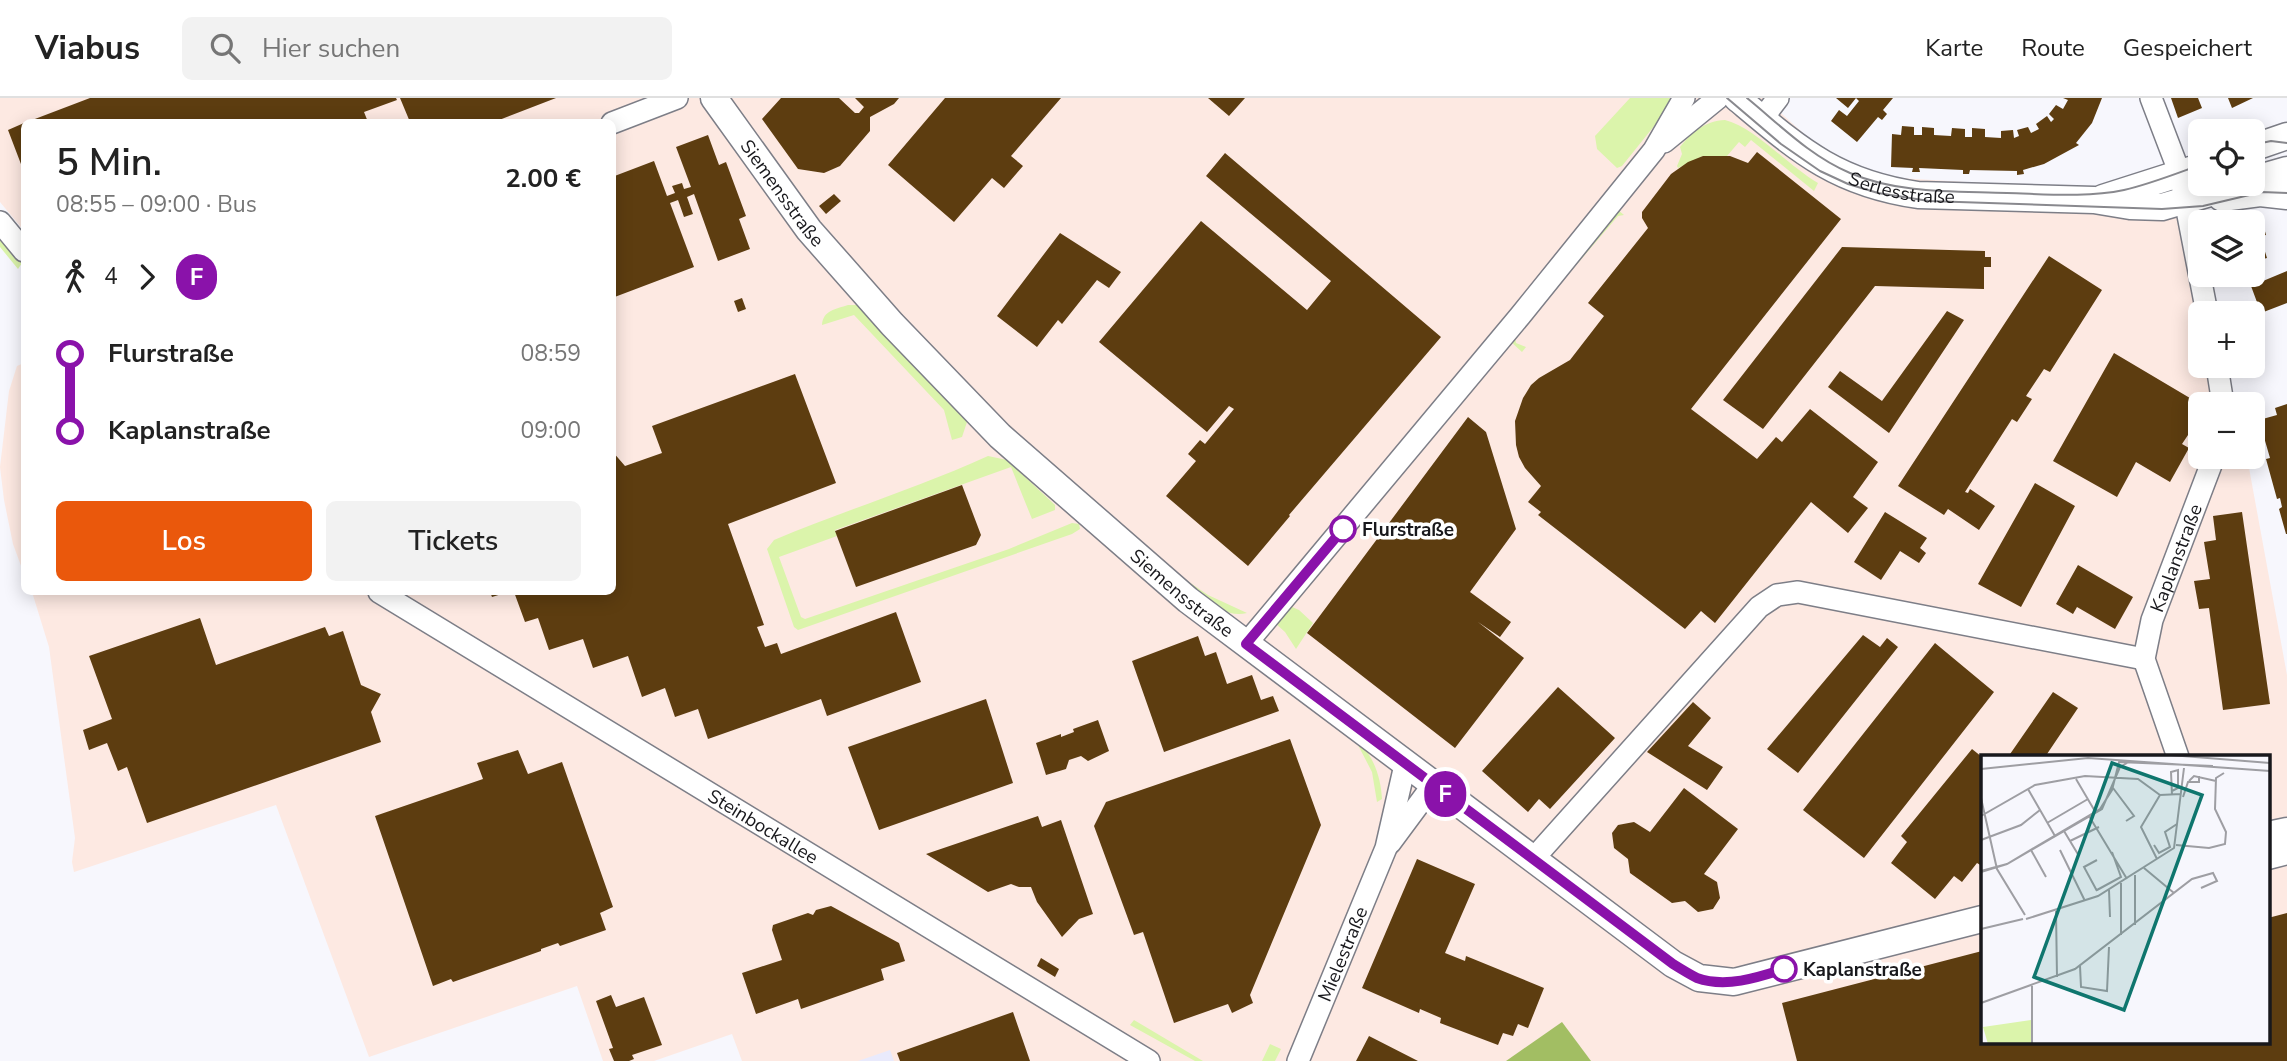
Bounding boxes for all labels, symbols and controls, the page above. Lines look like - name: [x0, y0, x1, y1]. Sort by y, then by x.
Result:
- search box: [182, 17, 672, 80]
- text: Viabus: [35, 26, 140, 71]
- icon: search: [206, 29, 244, 67]
- text: Hier suchen: [262, 31, 400, 66]
- text: Karte: [1925, 32, 1983, 64]
- text: Route: [2021, 32, 2085, 64]
- text: Gespeichert: [2123, 32, 2252, 64]
- map controls: [2188, 119, 2265, 469]
- button: locate: [2188, 119, 2265, 196]
- street label: Siemensstraße: [734, 134, 830, 253]
- text: 5 Min.: [56, 137, 162, 188]
- text: 2.00 €: [505, 161, 581, 196]
- street label: Serlesstraße: [1845, 166, 1955, 210]
- text: 08:55 – 09:00 · Bus: [56, 189, 257, 220]
- button: layers: [2188, 210, 2265, 287]
- icon: walk: [56, 258, 94, 296]
- icon: forward: [128, 258, 166, 296]
- text: 4: [104, 261, 118, 292]
- text: F: [190, 261, 203, 293]
- button: +: [2188, 301, 2265, 378]
- text: Flurstraße: [108, 336, 234, 371]
- text: 08:59: [521, 338, 581, 369]
- button: −: [2188, 392, 2265, 469]
- text: Kaplanstraße: [108, 413, 271, 448]
- text: 09:00: [521, 415, 581, 446]
- street label: Kaplanstraße: [2144, 500, 2209, 616]
- button: Los: [56, 501, 312, 581]
- button: Tickets: [326, 501, 581, 581]
- marker: Flurstraße: [1330, 516, 1356, 542]
- place label: Flurstraße: [1362, 517, 1454, 543]
- street label: Siemensstraße: [1124, 543, 1239, 644]
- inset map: [1981, 755, 2270, 1044]
- line badge: F: [1422, 771, 1468, 817]
- text: F: [1438, 778, 1452, 810]
- street label: Steinbockallee: [703, 783, 823, 871]
- street label: Mielestraße: [1312, 903, 1374, 1006]
- marker: Kaplanstraße: [1771, 956, 1797, 982]
- place label: Kaplanstraße: [1803, 957, 1922, 983]

